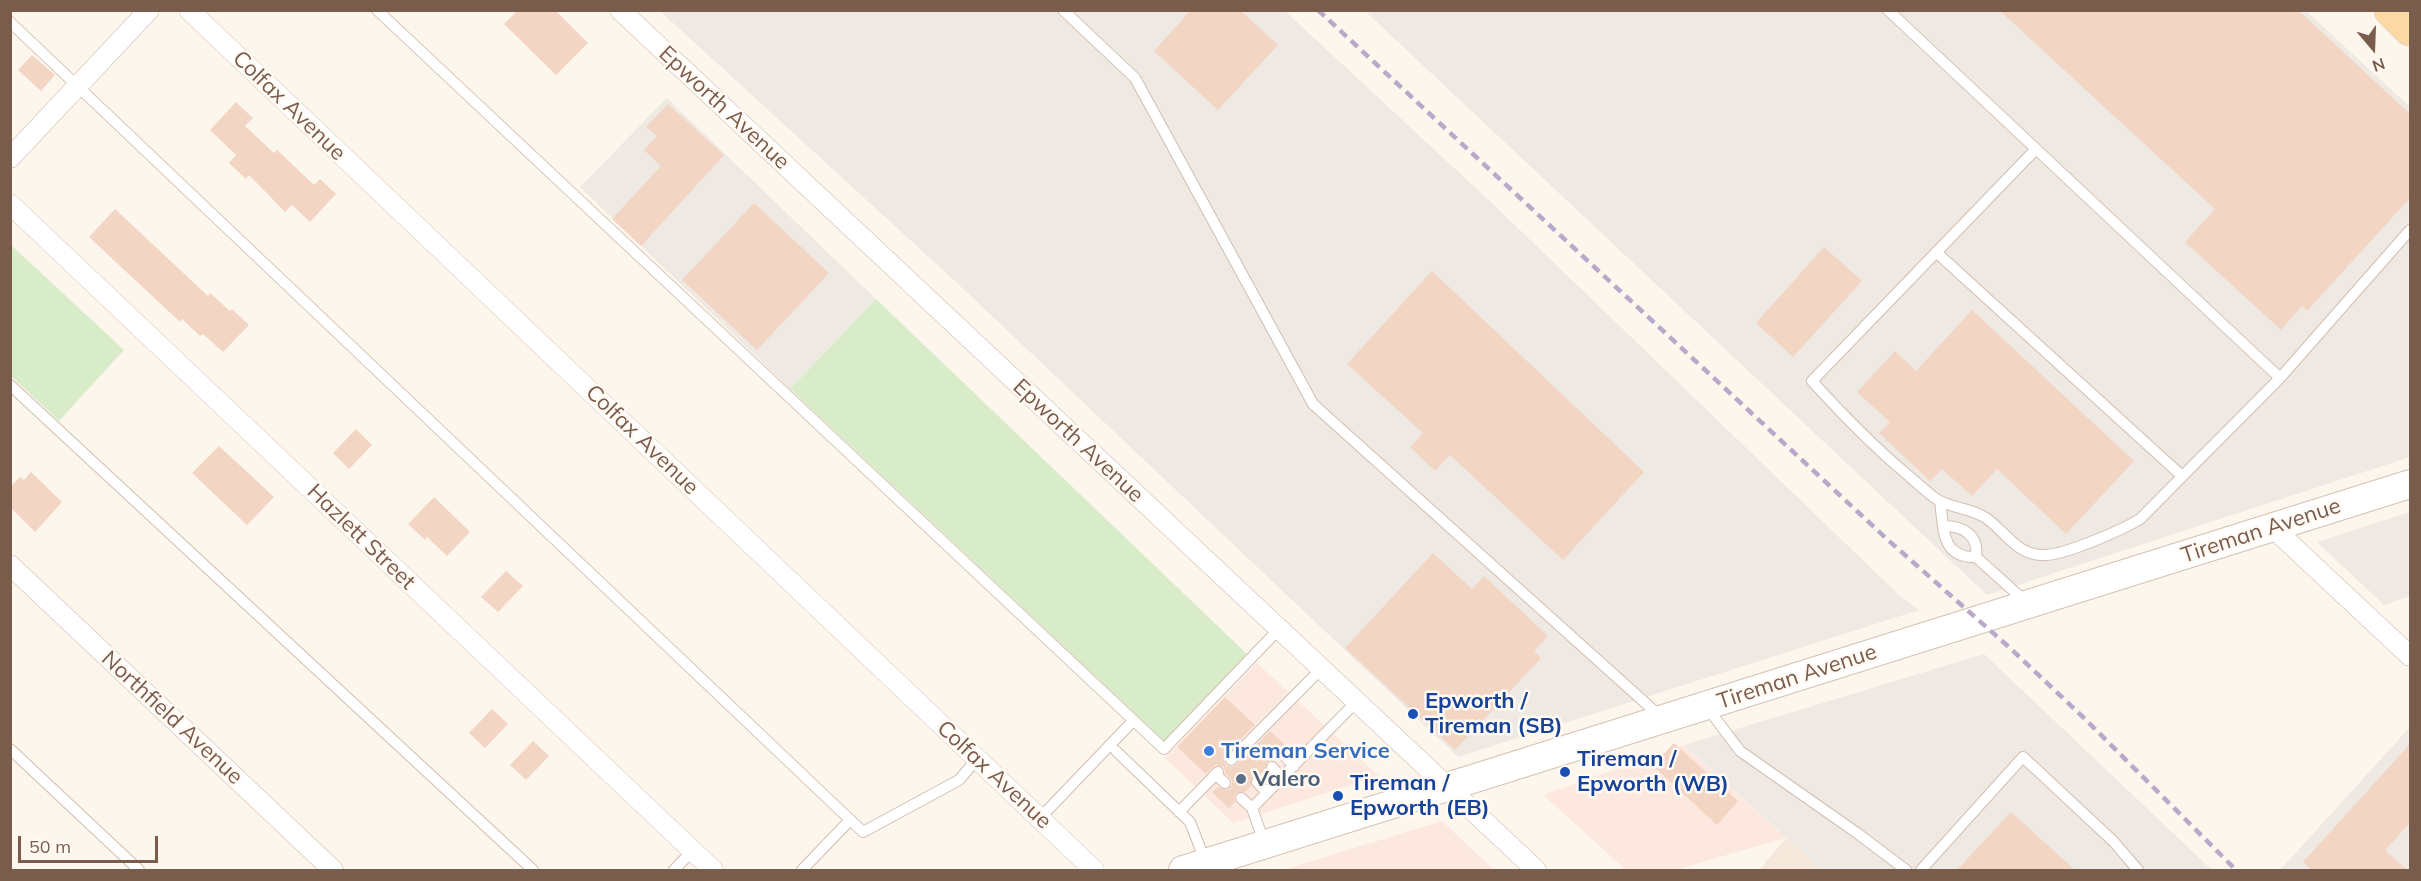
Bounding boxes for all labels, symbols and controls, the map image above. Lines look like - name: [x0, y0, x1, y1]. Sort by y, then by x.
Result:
- north arrow: [2343, 18, 2403, 78]
- street label: Epworth Avenue: [653, 41, 795, 175]
- street label: Colfax Avenue: [227, 46, 351, 166]
- text: N: [2370, 54, 2388, 76]
- street label: Epworth Avenue: [1007, 374, 1149, 508]
- street label: Colfax Avenue: [580, 380, 704, 500]
- street label: Hazlett Street: [301, 479, 421, 595]
- street label: Tireman Avenue: [2178, 493, 2344, 569]
- street label: Tireman Avenue: [1714, 639, 1880, 715]
- street label: Northfield Avenue: [96, 646, 248, 790]
- place label: Epworth / Tireman (SB): [1425, 688, 1563, 740]
- marker: Epworth / Tireman (SB): [1406, 707, 1420, 721]
- street label: Colfax Avenue: [931, 715, 1057, 835]
- place label: Tireman Service: [1221, 738, 1390, 764]
- marker: Tireman Service: [1202, 744, 1216, 758]
- place label: Tireman / Epworth (WB): [1577, 746, 1729, 798]
- marker: Tireman / Epworth (WB): [1558, 765, 1572, 779]
- place label: Valero: [1253, 766, 1320, 792]
- place label: Tireman / Epworth (EB): [1350, 770, 1490, 822]
- marker: Valero: [1234, 772, 1248, 786]
- marker: Tireman / Epworth (EB): [1331, 789, 1345, 803]
- scale bar: [21, 824, 160, 862]
- text: 50 m: [29, 835, 71, 858]

